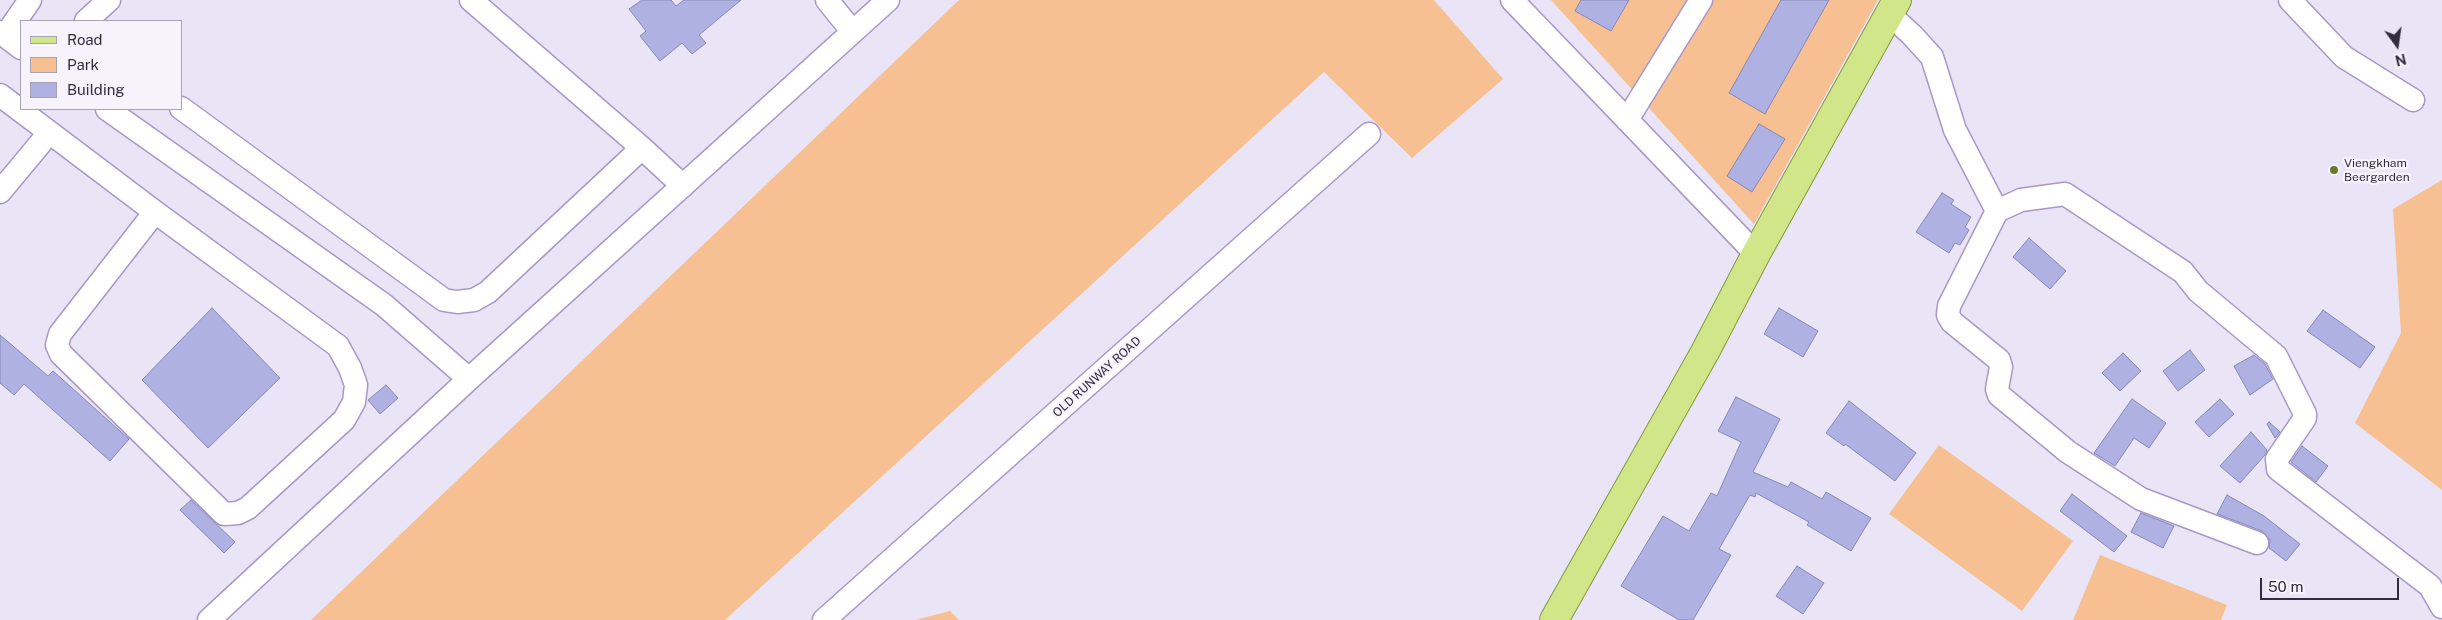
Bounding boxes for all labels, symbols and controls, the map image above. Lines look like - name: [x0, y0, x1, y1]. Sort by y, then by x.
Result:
- legend: [20, 20, 182, 110]
- north arrow: [2372, 20, 2422, 70]
- text: Road: [67, 31, 103, 48]
- text: N: [2393, 50, 2408, 69]
- text: Park: [67, 56, 99, 73]
- text: Building: [67, 81, 125, 98]
- place label: Viengkham Beergarden: [2344, 156, 2410, 184]
- marker: Viengkham Beergarden: [2328, 164, 2340, 176]
- street label: OLD RUNWAY ROAD: [1050, 334, 1144, 420]
- scale bar: [2262, 568, 2401, 600]
- text: 50 m: [2268, 578, 2303, 595]

